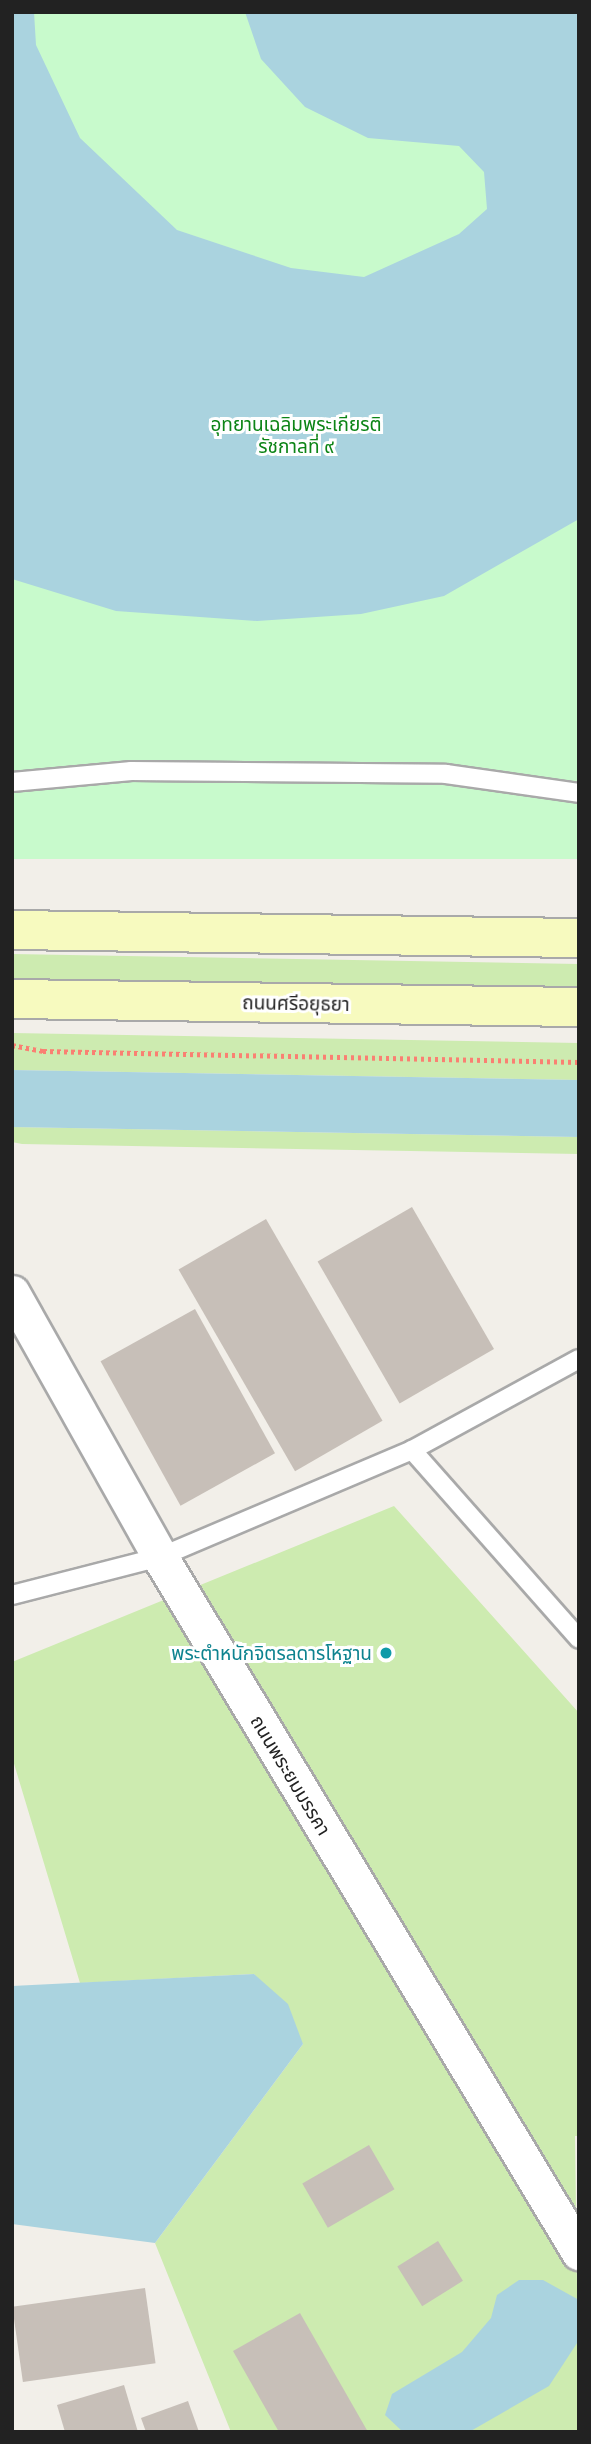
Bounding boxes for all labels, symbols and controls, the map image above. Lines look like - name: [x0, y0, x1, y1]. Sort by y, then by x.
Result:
- park label: อุทยานเฉลิมพระเกียรติ รัชกาลที่ ๙: [210, 413, 382, 457]
- street label: ถนนศรีอยุธยา: [242, 991, 350, 1015]
- place label: พระตำหนักจิตรลดารโหฐาน: [171, 1642, 372, 1664]
- marker: พระตำหนักจิตรลดารโหฐาน: [378, 1645, 394, 1661]
- street label: ถนนพระยมมรรคา: [246, 1711, 336, 1839]

